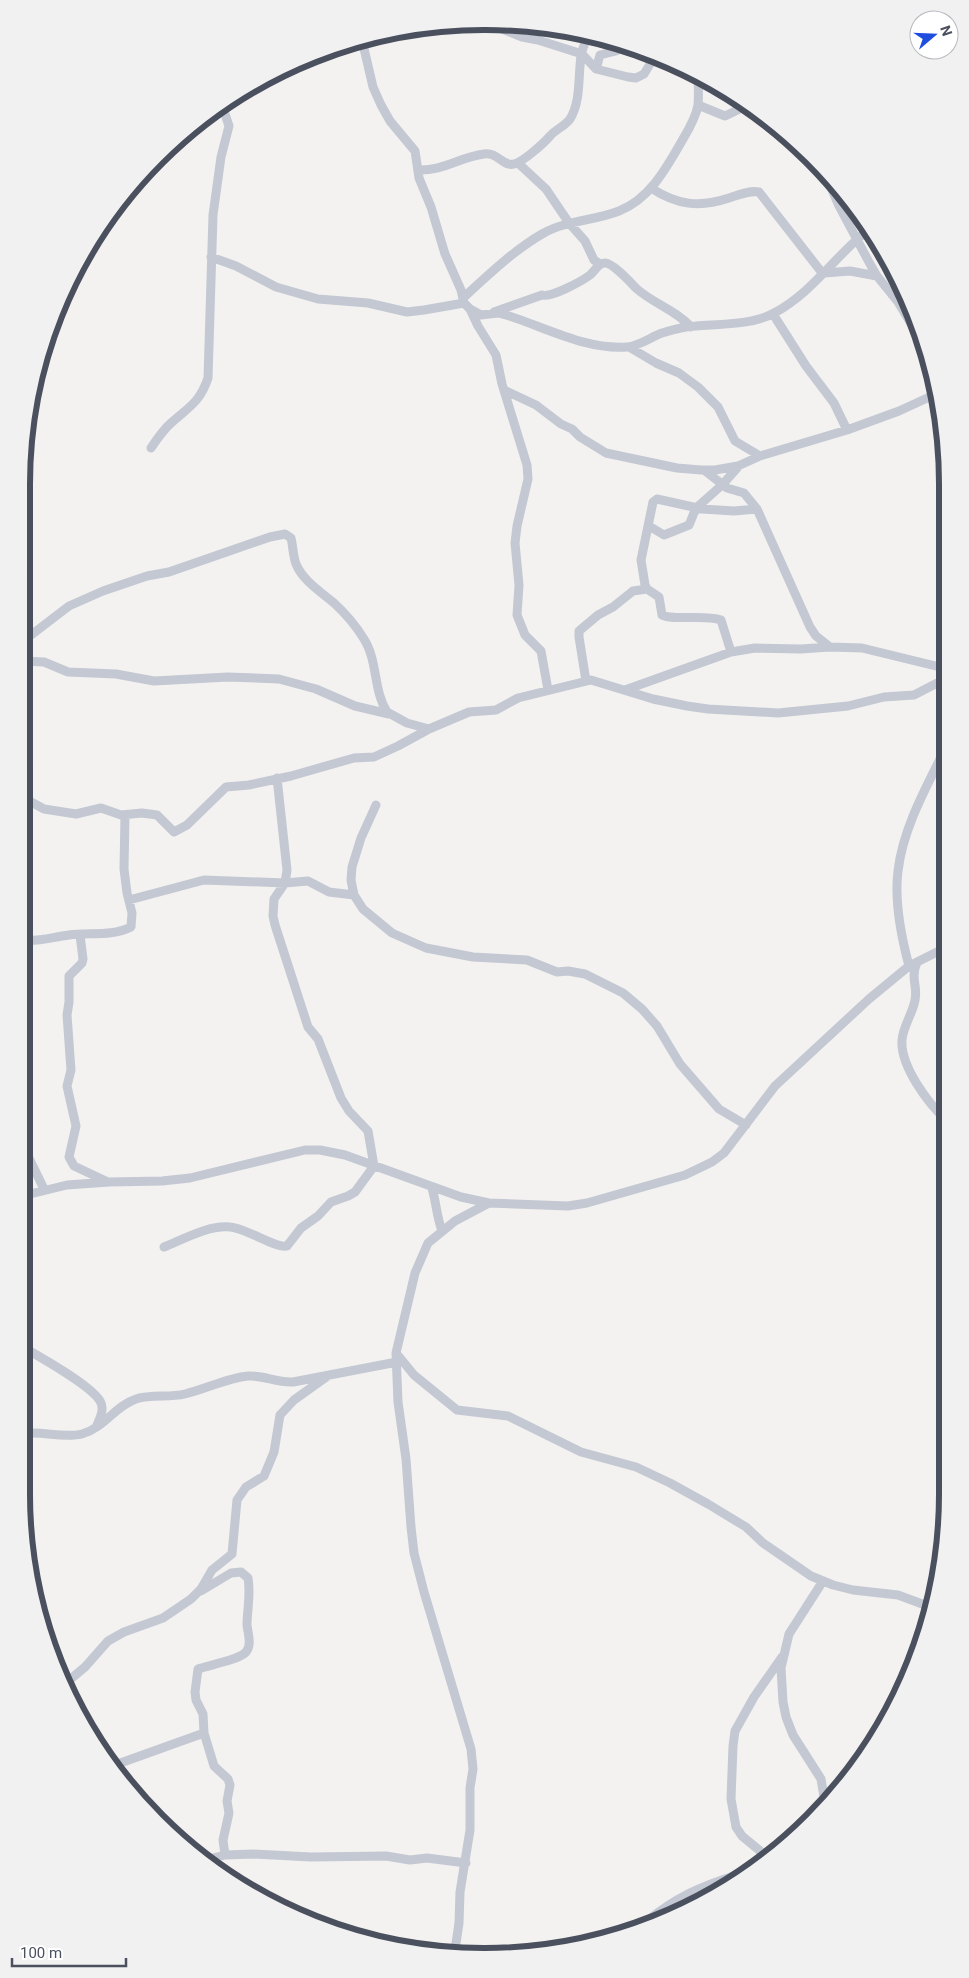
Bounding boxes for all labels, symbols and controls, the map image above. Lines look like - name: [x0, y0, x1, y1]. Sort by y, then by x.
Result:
- north arrow: [909, 10, 959, 60]
- text: N: [937, 23, 955, 38]
- scale bar: [12, 1936, 126, 1968]
- text: 100 m: [20, 1944, 62, 1962]

